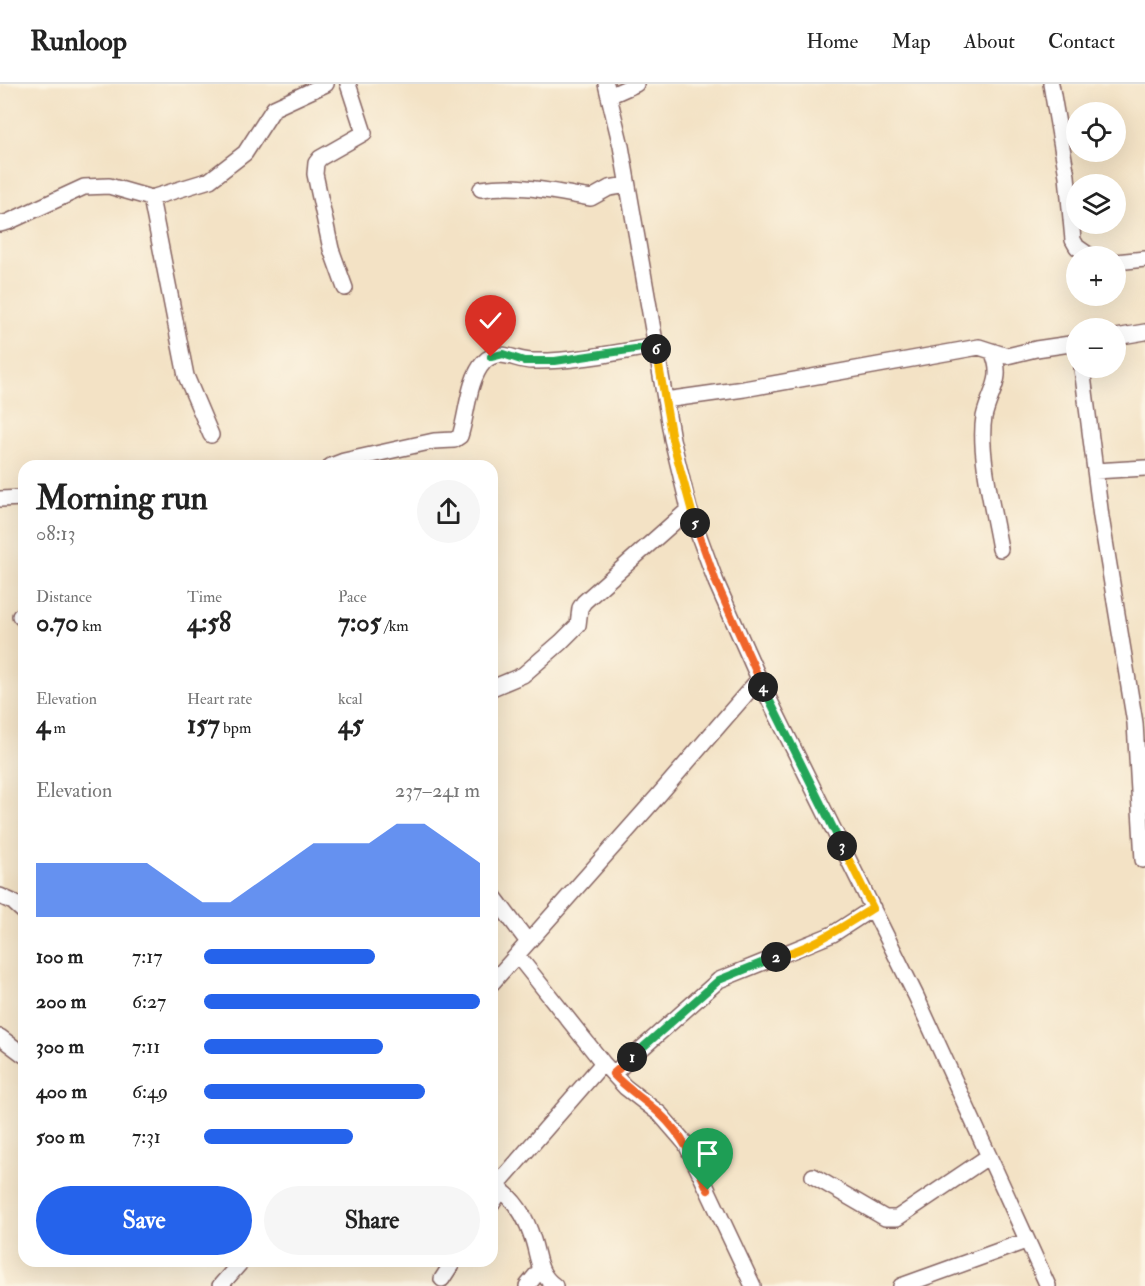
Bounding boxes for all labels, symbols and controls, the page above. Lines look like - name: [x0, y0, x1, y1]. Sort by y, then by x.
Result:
- text: Runloop: [30, 24, 127, 59]
- text: Home: [806, 28, 858, 55]
- text: Map: [891, 28, 931, 55]
- text: About: [964, 28, 1015, 55]
- text: Contact: [1048, 28, 1115, 55]
- map controls: [1066, 102, 1126, 378]
- button: locate: [1066, 102, 1126, 162]
- button: layers: [1066, 174, 1126, 234]
- button: +: [1066, 246, 1126, 306]
- pin: [465, 295, 516, 357]
- icon: check: [474, 304, 507, 337]
- button: −: [1066, 318, 1126, 378]
- pin: 6: [641, 334, 671, 364]
- text: 6: [652, 339, 660, 359]
- text: Morning run: [36, 478, 208, 519]
- button: share: [417, 480, 480, 543]
- pin: 5: [680, 508, 710, 538]
- text: 5: [691, 513, 699, 533]
- text: 08:13: [36, 521, 75, 546]
- text: Distance: [36, 587, 92, 607]
- text: Time: [187, 587, 222, 607]
- text: Pace: [338, 587, 367, 607]
- text: 0.70: [36, 607, 79, 639]
- text: 4:58: [187, 607, 231, 639]
- text: 7:05: [338, 607, 381, 639]
- text: km: [79, 616, 102, 636]
- text: /km: [381, 616, 409, 636]
- pin: 4: [748, 672, 778, 702]
- text: 4: [759, 677, 767, 697]
- text: Elevation: [36, 689, 97, 709]
- text: Heart rate: [187, 689, 252, 709]
- text: kcal: [338, 689, 363, 709]
- text: 4: [36, 709, 50, 741]
- text: 157: [187, 709, 220, 741]
- text: 45: [338, 709, 363, 741]
- text: m: [50, 718, 66, 738]
- text: bpm: [220, 718, 251, 738]
- text: Elevation: [36, 778, 112, 803]
- text: 237–241 m: [395, 778, 480, 803]
- pin: 3: [827, 831, 857, 861]
- text: 3: [839, 836, 845, 856]
- pin: 2: [761, 942, 791, 972]
- text: 100 m: [36, 944, 83, 969]
- text: 7:17: [132, 944, 162, 969]
- text: 2: [772, 947, 780, 967]
- text: 200 m: [36, 989, 86, 1014]
- text: 6:27: [132, 989, 166, 1014]
- text: 300 m: [36, 1034, 84, 1059]
- text: 7:11: [132, 1034, 160, 1059]
- pin: 1: [617, 1042, 647, 1072]
- text: 1: [629, 1047, 635, 1067]
- text: 400 m: [36, 1079, 87, 1104]
- text: 6:49: [132, 1079, 168, 1104]
- text: 500 m: [36, 1124, 85, 1149]
- text: 7:31: [132, 1124, 161, 1149]
- pin: [682, 1128, 733, 1190]
- icon: arrive: [691, 1137, 724, 1170]
- button: Save: [36, 1186, 252, 1255]
- button: Share: [264, 1186, 480, 1255]

